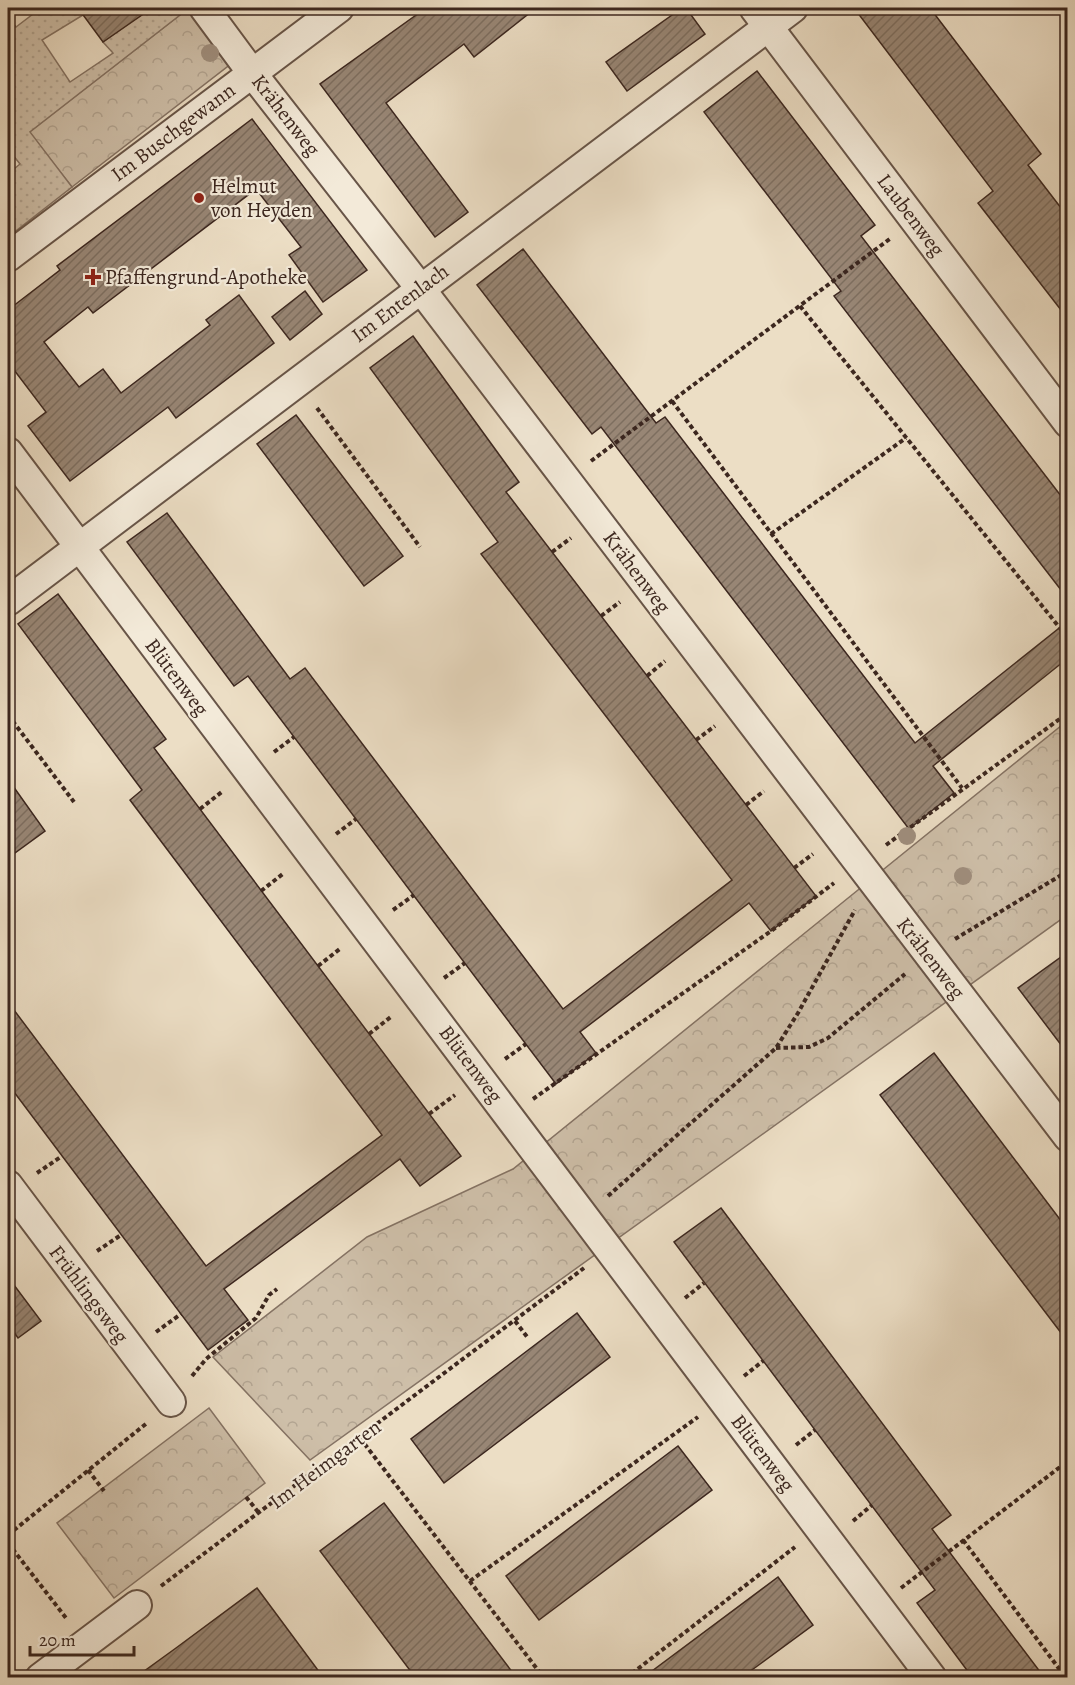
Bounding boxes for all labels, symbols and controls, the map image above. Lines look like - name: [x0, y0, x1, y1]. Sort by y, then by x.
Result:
- street label: Krähenweg: [245, 68, 327, 162]
- street label: Im Buschgewann: [105, 76, 241, 188]
- street label: Laubenweg: [871, 168, 952, 263]
- place label: Helmut von Heyden: [210, 172, 312, 224]
- marker: Helmut von Heyden: [192, 191, 206, 205]
- street label: Im Entenlach: [346, 257, 454, 349]
- place label: Pfaffengrund-Apotheke: [105, 263, 307, 291]
- marker: Pfaffengrund-Apotheke: [86, 270, 100, 284]
- street label: Krähenweg: [597, 525, 678, 619]
- street label: Blütenweg: [139, 632, 216, 722]
- street label: Krähenweg: [890, 911, 972, 1005]
- street label: Blütenweg: [433, 1019, 510, 1109]
- street label: Frühlingsweg: [43, 1239, 136, 1349]
- street label: Blütenweg: [725, 1408, 802, 1498]
- street label: Im Heimgarten: [263, 1413, 387, 1515]
- scale bar: [30, 1619, 134, 1657]
- text: 20 m: [39, 1628, 76, 1652]

